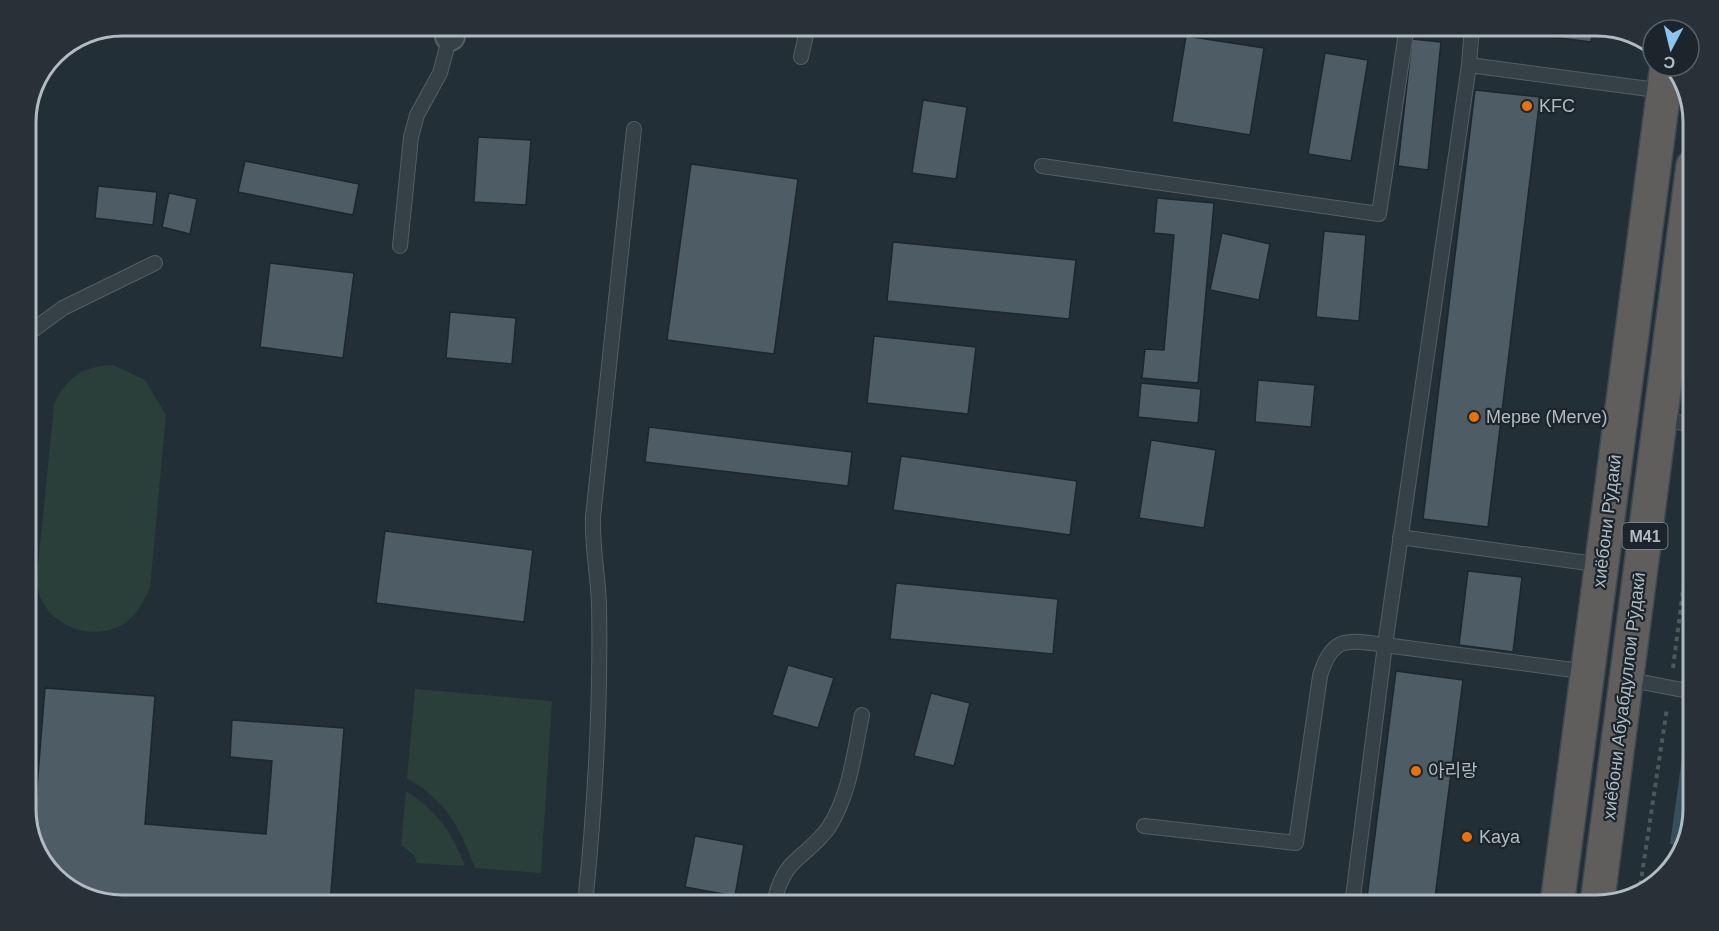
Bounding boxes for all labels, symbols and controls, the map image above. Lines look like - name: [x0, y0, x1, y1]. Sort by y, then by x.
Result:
- north arrow: [1641, 18, 1701, 78]
- text: С: [1662, 53, 1676, 72]
- place label: KFC: [1539, 96, 1575, 116]
- marker: KFC: [1520, 99, 1534, 113]
- place label: Mерве (Merve): [1486, 407, 1607, 427]
- marker: Mерве (Merve): [1467, 410, 1481, 424]
- street label: хиёбони Рӯдакӣ: [1589, 453, 1625, 589]
- road number: M41: [1622, 523, 1668, 549]
- street label: хиёбони Абуабдуллои Рӯдакӣ: [1599, 571, 1649, 821]
- place label: 아리랑: [1428, 761, 1478, 781]
- marker: 아리랑: [1409, 764, 1423, 778]
- place label: Kaya: [1479, 827, 1521, 847]
- marker: Kaya: [1460, 830, 1474, 844]

